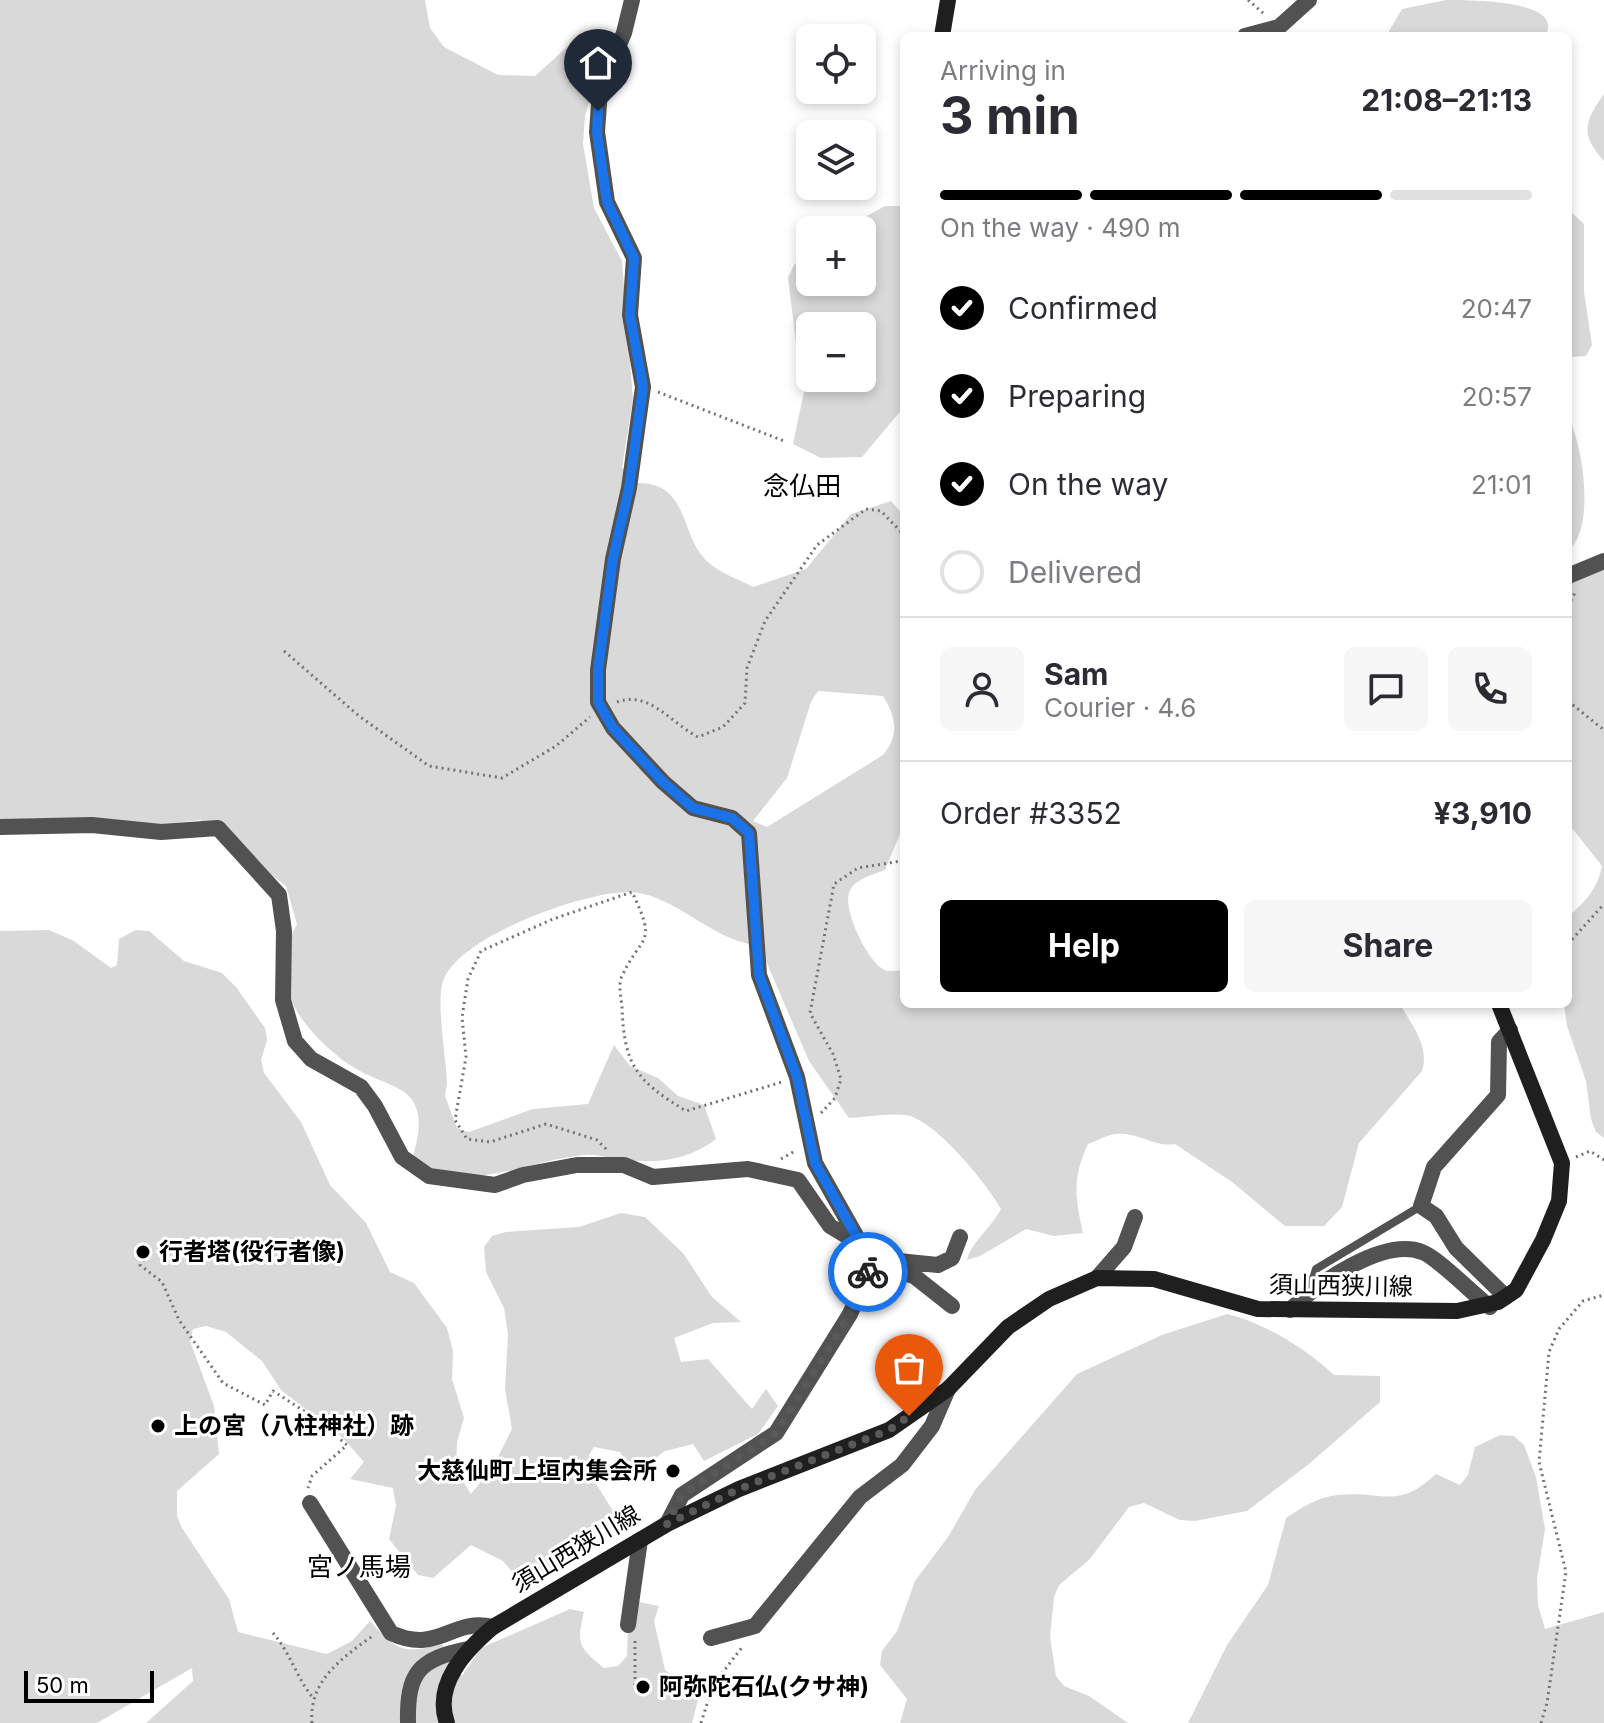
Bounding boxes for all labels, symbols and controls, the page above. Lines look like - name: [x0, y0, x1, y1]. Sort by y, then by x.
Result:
- map controls: [796, 24, 876, 392]
- button: locate: [796, 24, 876, 104]
- pin: [564, 29, 632, 111]
- icon: home: [576, 41, 620, 85]
- text: Arriving in: [940, 55, 1066, 86]
- text: 21:08–21:13: [1361, 82, 1532, 118]
- text: 3 min: [940, 84, 1080, 147]
- button: layers: [796, 120, 876, 200]
- text: On the way · 490 m: [940, 212, 1181, 243]
- button: +: [796, 216, 876, 296]
- icon: check: [940, 286, 984, 330]
- text: Confirmed: [1008, 290, 1158, 326]
- text: 20:47: [1461, 293, 1532, 324]
- button: −: [796, 312, 876, 392]
- icon: check: [940, 374, 984, 418]
- text: Preparing: [1008, 378, 1146, 414]
- text: 20:57: [1462, 381, 1532, 412]
- icon: check: [940, 462, 984, 506]
- text: On the way: [1008, 466, 1168, 502]
- text: 21:01: [1471, 469, 1532, 500]
- district label: 念仏田: [763, 470, 841, 501]
- text: Delivered: [1008, 554, 1142, 590]
- button: person: [940, 647, 1024, 731]
- button: chat: [1344, 647, 1428, 731]
- button: phone: [1448, 647, 1532, 731]
- text: Sam: [1044, 656, 1108, 692]
- text: Courier · 4.6: [1044, 692, 1196, 723]
- text: Order #3352: [940, 795, 1122, 831]
- text: ¥3,910: [1434, 795, 1532, 831]
- button: Help: [940, 900, 1228, 992]
- button: Share: [1244, 900, 1532, 992]
- courier: [828, 1232, 908, 1312]
- place label: 行者塔(役行者像): [159, 1237, 345, 1266]
- marker: 行者塔(役行者像): [134, 1243, 152, 1261]
- icon: bike: [846, 1250, 890, 1294]
- street label: 須山西狭川線: [1269, 1270, 1413, 1301]
- pin: [875, 1334, 943, 1416]
- icon: bag: [887, 1346, 931, 1390]
- place label: 上の宮（八柱神社）跡: [174, 1411, 414, 1440]
- marker: 上の宮（八柱神社）跡: [149, 1417, 167, 1435]
- place label: 大慈仙町上垣内集会所: [417, 1456, 657, 1485]
- marker: 大慈仙町上垣内集会所: [664, 1462, 682, 1480]
- street label: 須山西狭川線: [507, 1499, 645, 1598]
- district label: 宮ノ馬場: [307, 1551, 411, 1582]
- scale bar: [24, 1667, 154, 1703]
- text: 50 m: [36, 1672, 89, 1698]
- place label: 阿弥陀石仏(クサ神): [659, 1672, 869, 1701]
- marker: 阿弥陀石仏(クサ神): [634, 1678, 652, 1696]

